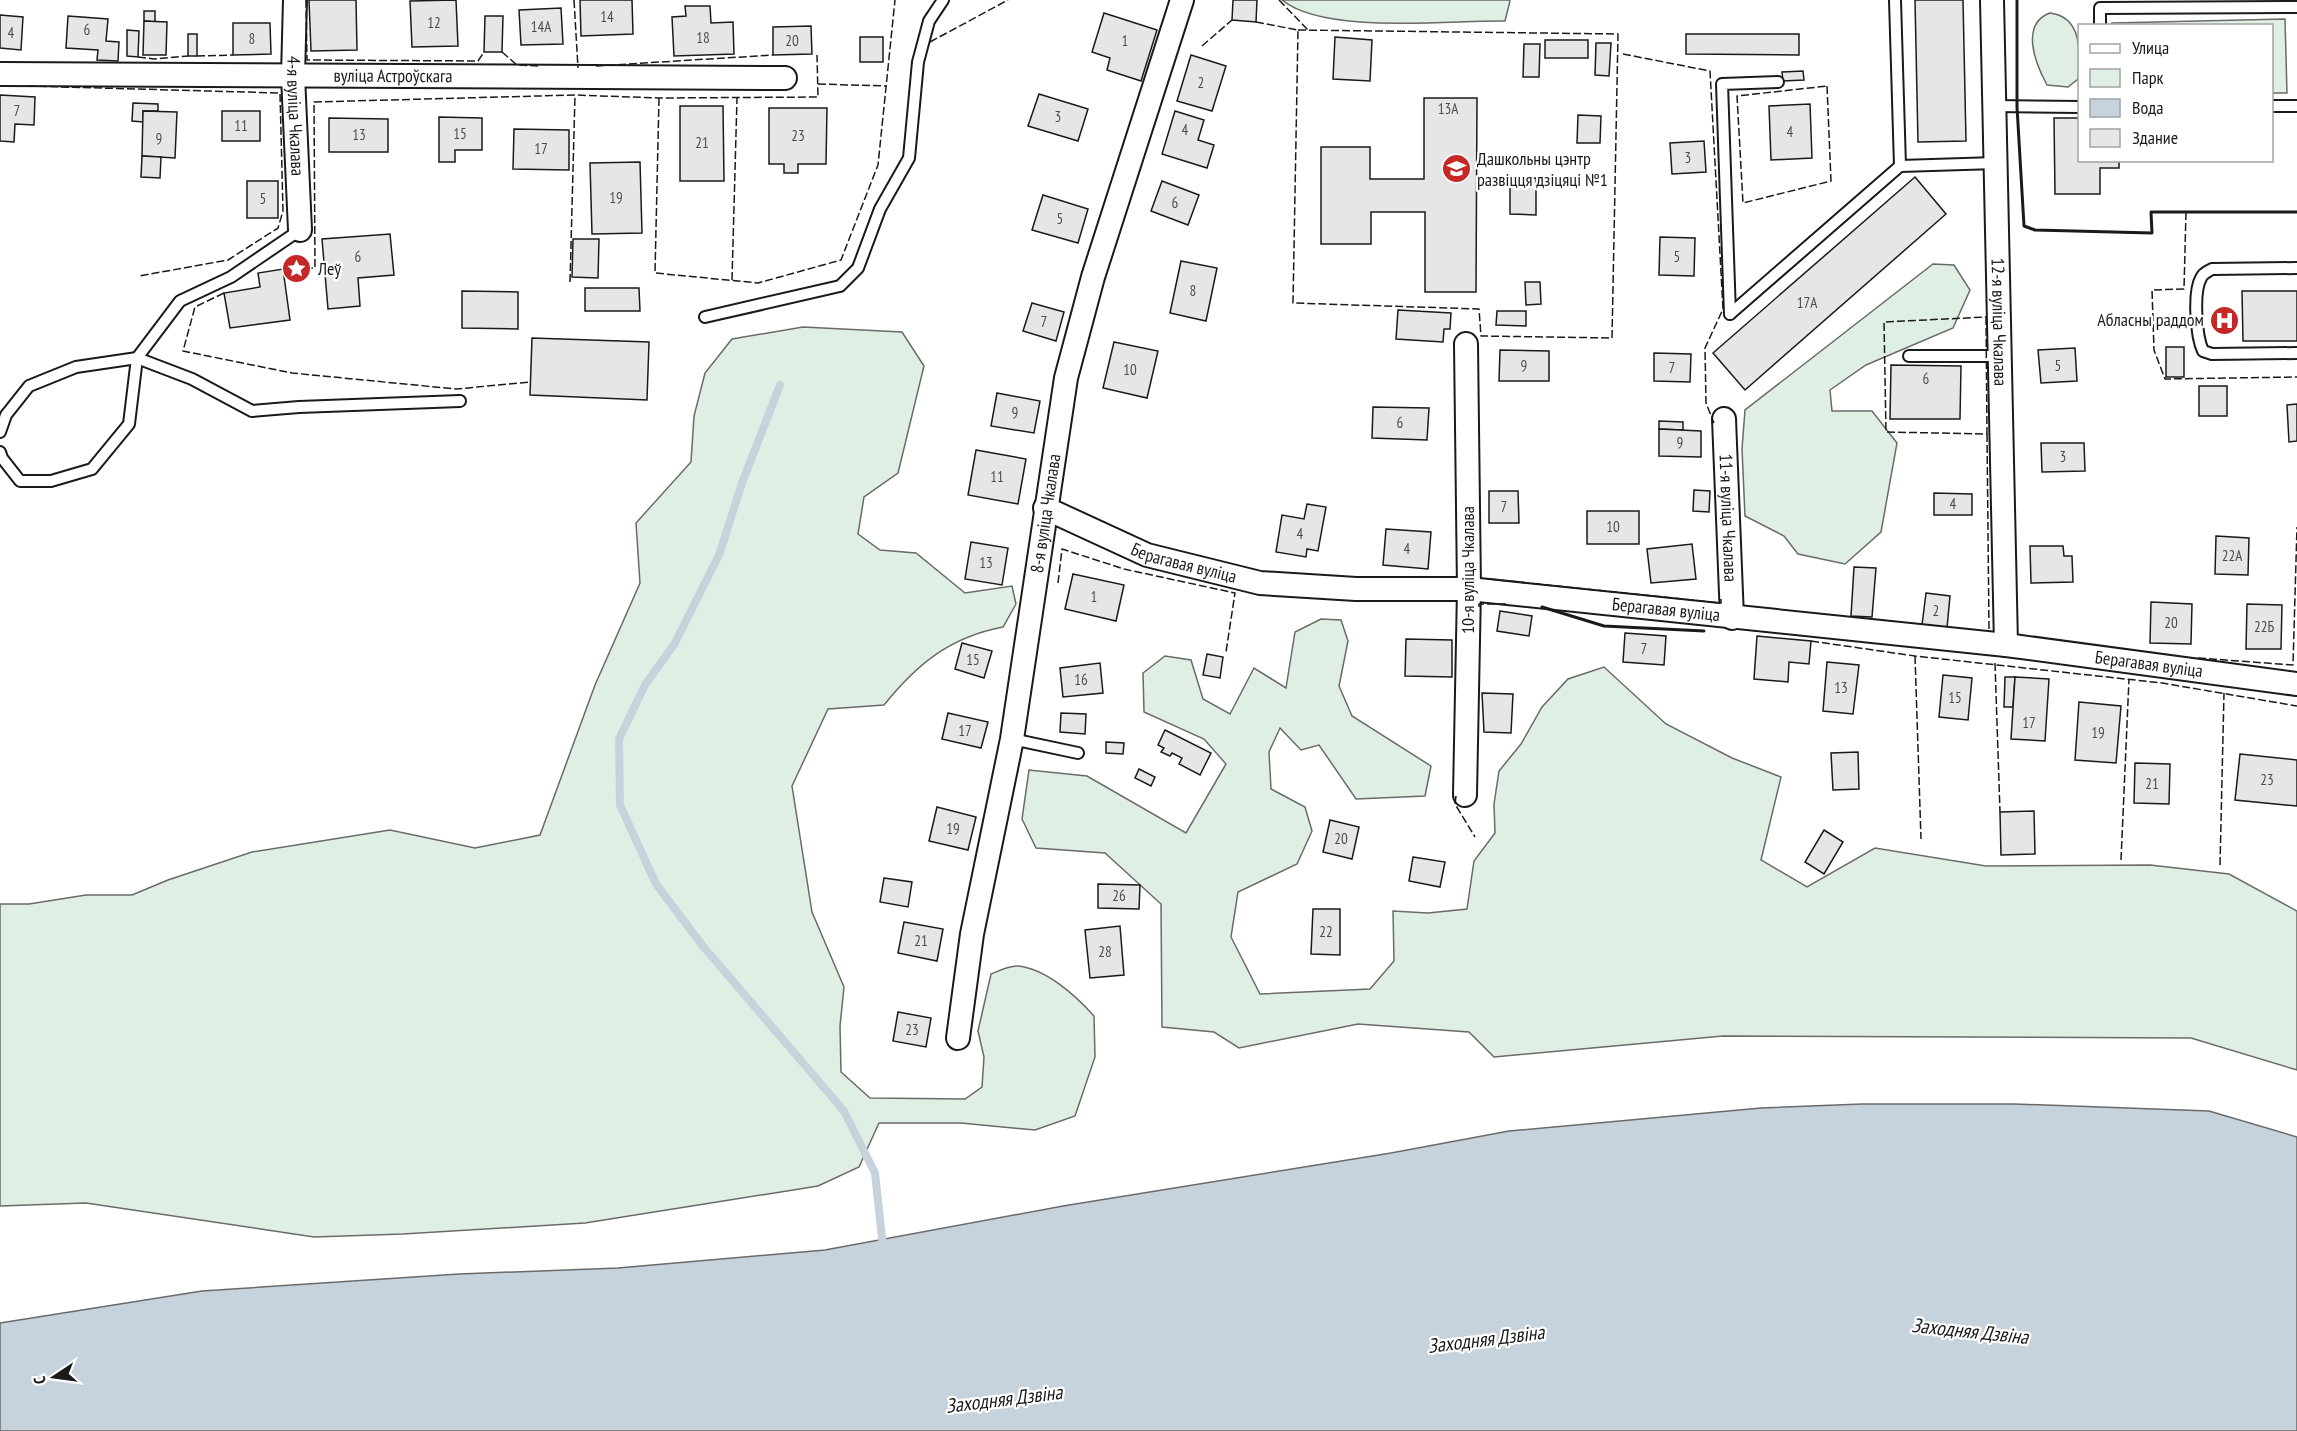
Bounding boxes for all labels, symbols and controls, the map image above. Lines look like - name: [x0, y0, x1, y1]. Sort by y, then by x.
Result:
- house number: 14: [600, 7, 614, 26]
- house number: 12: [427, 13, 441, 32]
- house number: 14А: [531, 17, 552, 36]
- house number: 6: [84, 20, 91, 39]
- house number: 4: [8, 23, 15, 42]
- legend: [2078, 24, 2273, 162]
- house number: 18: [696, 28, 710, 47]
- house number: 8: [249, 29, 255, 48]
- house number: 20: [785, 31, 799, 50]
- house number: 1: [1122, 31, 1128, 50]
- text: Улица: [2132, 36, 2169, 59]
- street label: 4-я вуліца Чкалава: [282, 56, 310, 176]
- street label: вуліца Астроўскага: [333, 64, 453, 87]
- text: Парк: [2132, 66, 2163, 89]
- house number: 2: [1198, 73, 1204, 92]
- text: Вода: [2132, 96, 2163, 119]
- house number: 13А: [1438, 99, 1459, 118]
- house number: 7: [14, 101, 20, 120]
- house number: 3: [1055, 107, 1061, 126]
- house number: 11: [234, 116, 248, 135]
- house number: 4: [1182, 120, 1189, 139]
- house number: 4: [1787, 122, 1794, 141]
- house number: 15: [453, 124, 467, 143]
- house number: 13: [352, 125, 366, 144]
- house number: 23: [791, 126, 805, 145]
- text: Здание: [2132, 126, 2178, 149]
- house number: 9: [156, 129, 162, 148]
- house number: 21: [695, 133, 709, 152]
- house number: 17: [534, 139, 548, 158]
- place label: Дашкольны цэнтр развіцця дзіцяці №1: [1477, 147, 1608, 191]
- house number: 3: [1685, 148, 1691, 167]
- school or university icon: Дашкольны цэнтр развіцця дзіцяці №1: [1440, 153, 1472, 185]
- house number: 19: [609, 188, 623, 207]
- house number: 5: [260, 189, 266, 208]
- house number: 6: [1172, 193, 1179, 212]
- house number: 5: [1057, 209, 1063, 228]
- house number: 6: [355, 247, 362, 266]
- house number: 5: [1674, 247, 1680, 266]
- place icon: Леў: [281, 253, 313, 285]
- place label: Леў: [317, 257, 341, 280]
- street label: 12-я вуліца Чкалава: [1987, 258, 2012, 386]
- house number: 8: [1190, 281, 1196, 300]
- house number: 17А: [1797, 293, 1818, 312]
- hospital icon: Абласны раддом: [2209, 304, 2241, 336]
- place label: Абласны раддом: [2097, 308, 2204, 331]
- house number: 7: [1041, 312, 1047, 331]
- house number: 9: [1521, 356, 1527, 375]
- house number: 5: [2055, 356, 2061, 375]
- house number: 7: [1669, 358, 1675, 377]
- house number: 10: [1123, 360, 1137, 379]
- house number: 6: [1923, 369, 1930, 388]
- house number: 9: [1012, 403, 1018, 422]
- house number: 6: [1397, 413, 1404, 432]
- house number: 9: [1677, 433, 1683, 452]
- house number: 3: [2060, 447, 2066, 466]
- street label: 8-я вуліца Чкалава: [1025, 452, 1065, 575]
- street label: 11-я вуліца Чкалава: [1714, 453, 1743, 582]
- house number: 11: [990, 467, 1004, 486]
- house number: 4: [1950, 494, 1957, 513]
- house number: 7: [1501, 497, 1507, 516]
- street label: 10-я вуліца Чкалава: [1456, 506, 1479, 634]
- house number: 10: [1606, 517, 1620, 536]
- house number: 4: [1297, 524, 1304, 543]
- street label: Берагавая вуліца: [1127, 537, 1239, 588]
- house number: 4: [1404, 539, 1411, 558]
- house number: 22А: [2222, 546, 2243, 565]
- house number: 13: [979, 553, 993, 572]
- house number: 1: [1091, 587, 1097, 606]
- street label: Берагавая вуліца: [1611, 592, 1721, 626]
- house number: 2: [1933, 601, 1939, 620]
- house number: 20: [2164, 613, 2178, 632]
- house number: 22Б: [2254, 617, 2274, 636]
- house number: 7: [1641, 639, 1647, 658]
- street label: Берагавая вуліца: [2094, 645, 2204, 682]
- house number: 15: [966, 650, 980, 669]
- house number: 16: [1074, 670, 1088, 689]
- house number: 13: [1834, 678, 1848, 697]
- house number: 15: [1948, 688, 1962, 707]
- house number: 17: [2022, 713, 2036, 732]
- house number: 17: [958, 721, 972, 740]
- house number: 19: [2091, 723, 2105, 742]
- house number: 23: [2260, 770, 2274, 789]
- house number: 21: [2145, 774, 2159, 793]
- house number: 19: [946, 819, 960, 838]
- house number: 20: [1334, 829, 1348, 848]
- house number: 26: [1112, 886, 1126, 905]
- house number: 22: [1319, 922, 1333, 941]
- house number: 21: [914, 931, 928, 950]
- house number: 28: [1098, 942, 1112, 961]
- house number: 23: [905, 1020, 919, 1039]
- water label: Заходняя Дзвіна: [1910, 1312, 2031, 1350]
- water label: Заходняя Дзвіна: [1426, 1319, 1547, 1359]
- north arrow: [24, 1347, 84, 1407]
- text: С: [29, 1374, 50, 1386]
- water label: Заходняя Дзвіна: [944, 1379, 1065, 1419]

